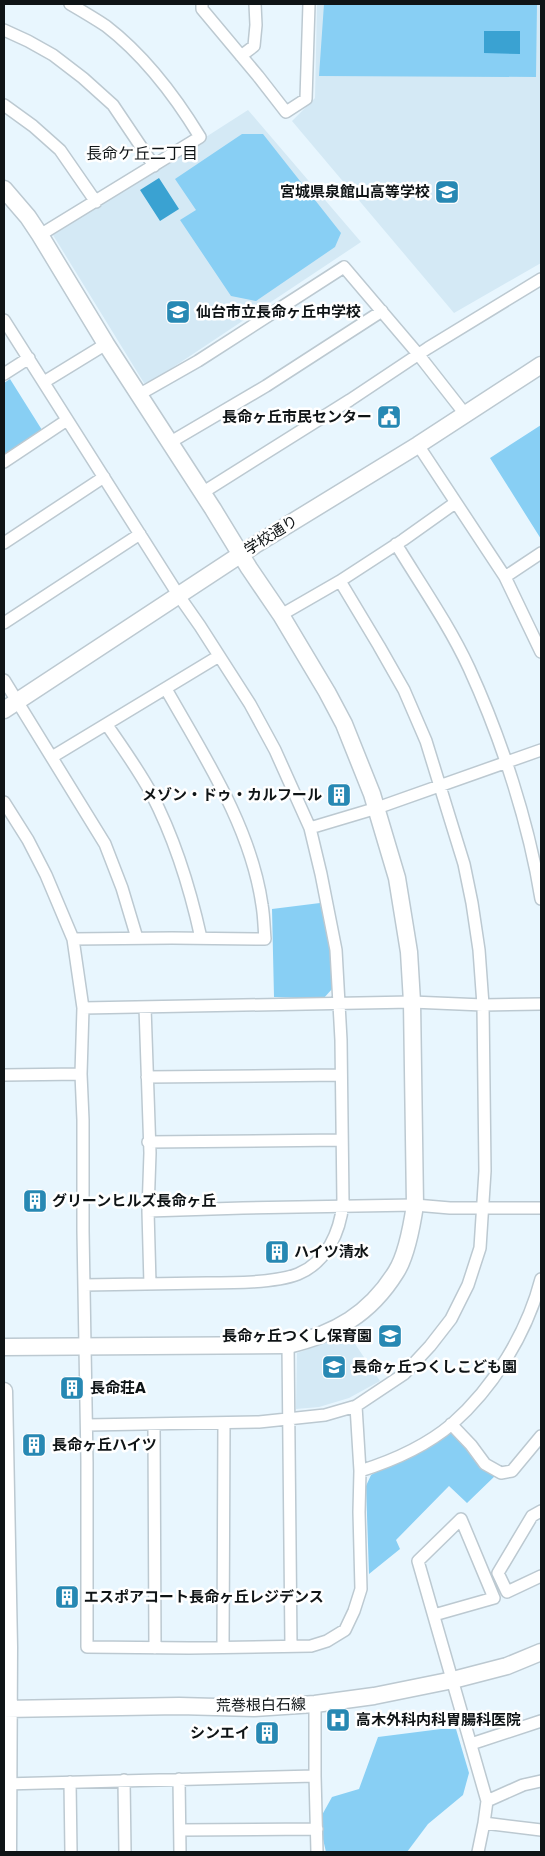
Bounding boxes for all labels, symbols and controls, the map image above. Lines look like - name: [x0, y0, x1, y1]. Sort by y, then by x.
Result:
- district label: 長命ケ丘二丁目: [86, 144, 198, 163]
- school or university icon: 宮城県泉館山高等学校: [434, 179, 460, 205]
- place label: 宮城県泉館山高等学校: [280, 183, 430, 201]
- school or university icon: 仙台市立長命ヶ丘中学校: [165, 299, 191, 325]
- place label: 仙台市立長命ヶ丘中学校: [196, 303, 361, 321]
- public building icon: 長命ヶ丘市民センター: [376, 404, 402, 430]
- place label: 長命ヶ丘市民センター: [222, 408, 372, 426]
- street label: 学校通り: [241, 511, 301, 559]
- building icon: メゾン・ドゥ・カルフール: [326, 782, 352, 808]
- place label: メゾン・ドゥ・カルフール: [142, 786, 322, 804]
- building icon: グリーンヒルズ長命ヶ丘: [22, 1188, 48, 1214]
- place label: グリーンヒルズ長命ヶ丘: [52, 1192, 216, 1210]
- building icon: ハイツ清水: [264, 1239, 290, 1265]
- place label: ハイツ清水: [294, 1243, 369, 1261]
- school or university icon: 長命ヶ丘つくし保育園: [377, 1323, 403, 1349]
- place label: 長命ヶ丘つくし保育園: [222, 1327, 372, 1345]
- school or university icon: 長命ヶ丘つくしこども園: [321, 1354, 347, 1380]
- place label: 長命ヶ丘つくしこども園: [352, 1358, 517, 1376]
- building icon: 長命荘A: [59, 1375, 85, 1401]
- place label: 長命荘A: [90, 1379, 146, 1397]
- building icon: 長命ヶ丘ハイツ: [21, 1432, 47, 1458]
- place label: 長命ヶ丘ハイツ: [52, 1436, 157, 1454]
- building icon: エスポアコート長命ヶ丘レジデンス: [54, 1584, 80, 1610]
- place label: エスポアコート長命ヶ丘レジデンス: [84, 1588, 324, 1606]
- street label: 荒巻根白石線: [216, 1695, 306, 1715]
- hospital icon: 高木外科内科胃腸科医院: [325, 1707, 351, 1733]
- place label: 高木外科内科胃腸科医院: [356, 1711, 521, 1729]
- building icon: シンエイ: [254, 1720, 280, 1746]
- place label: シンエイ: [190, 1724, 250, 1742]

